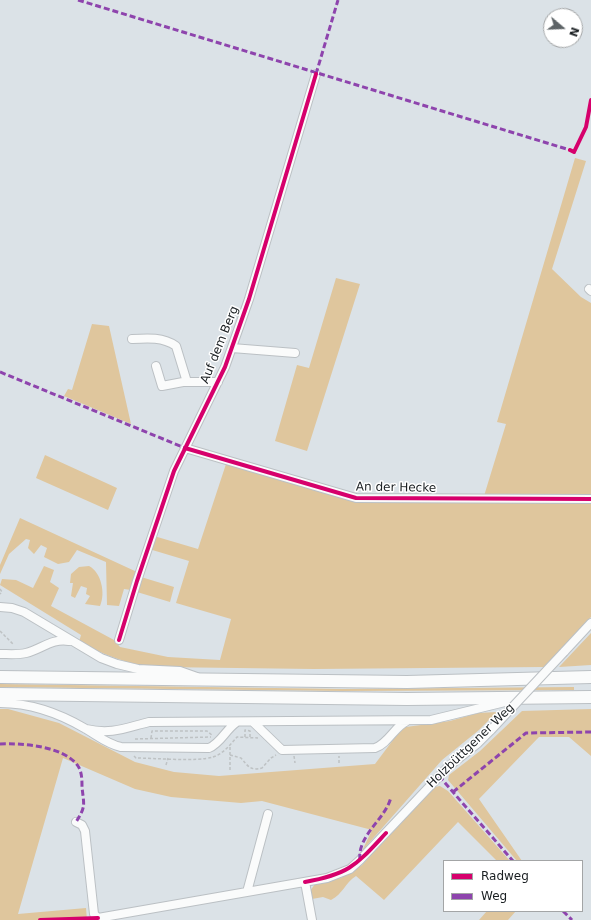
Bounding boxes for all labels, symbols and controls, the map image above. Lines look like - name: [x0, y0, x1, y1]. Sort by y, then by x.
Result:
- north arrow: [543, 8, 583, 48]
- text: N: [566, 25, 582, 38]
- street label: Auf dem Berg: [198, 304, 242, 386]
- street label: An der Hecke: [356, 480, 436, 496]
- street label: Holzbüttgener Weg: [424, 701, 518, 791]
- legend: [443, 860, 583, 912]
- text: Radweg: [481, 869, 529, 883]
- text: Weg: [481, 889, 507, 903]

